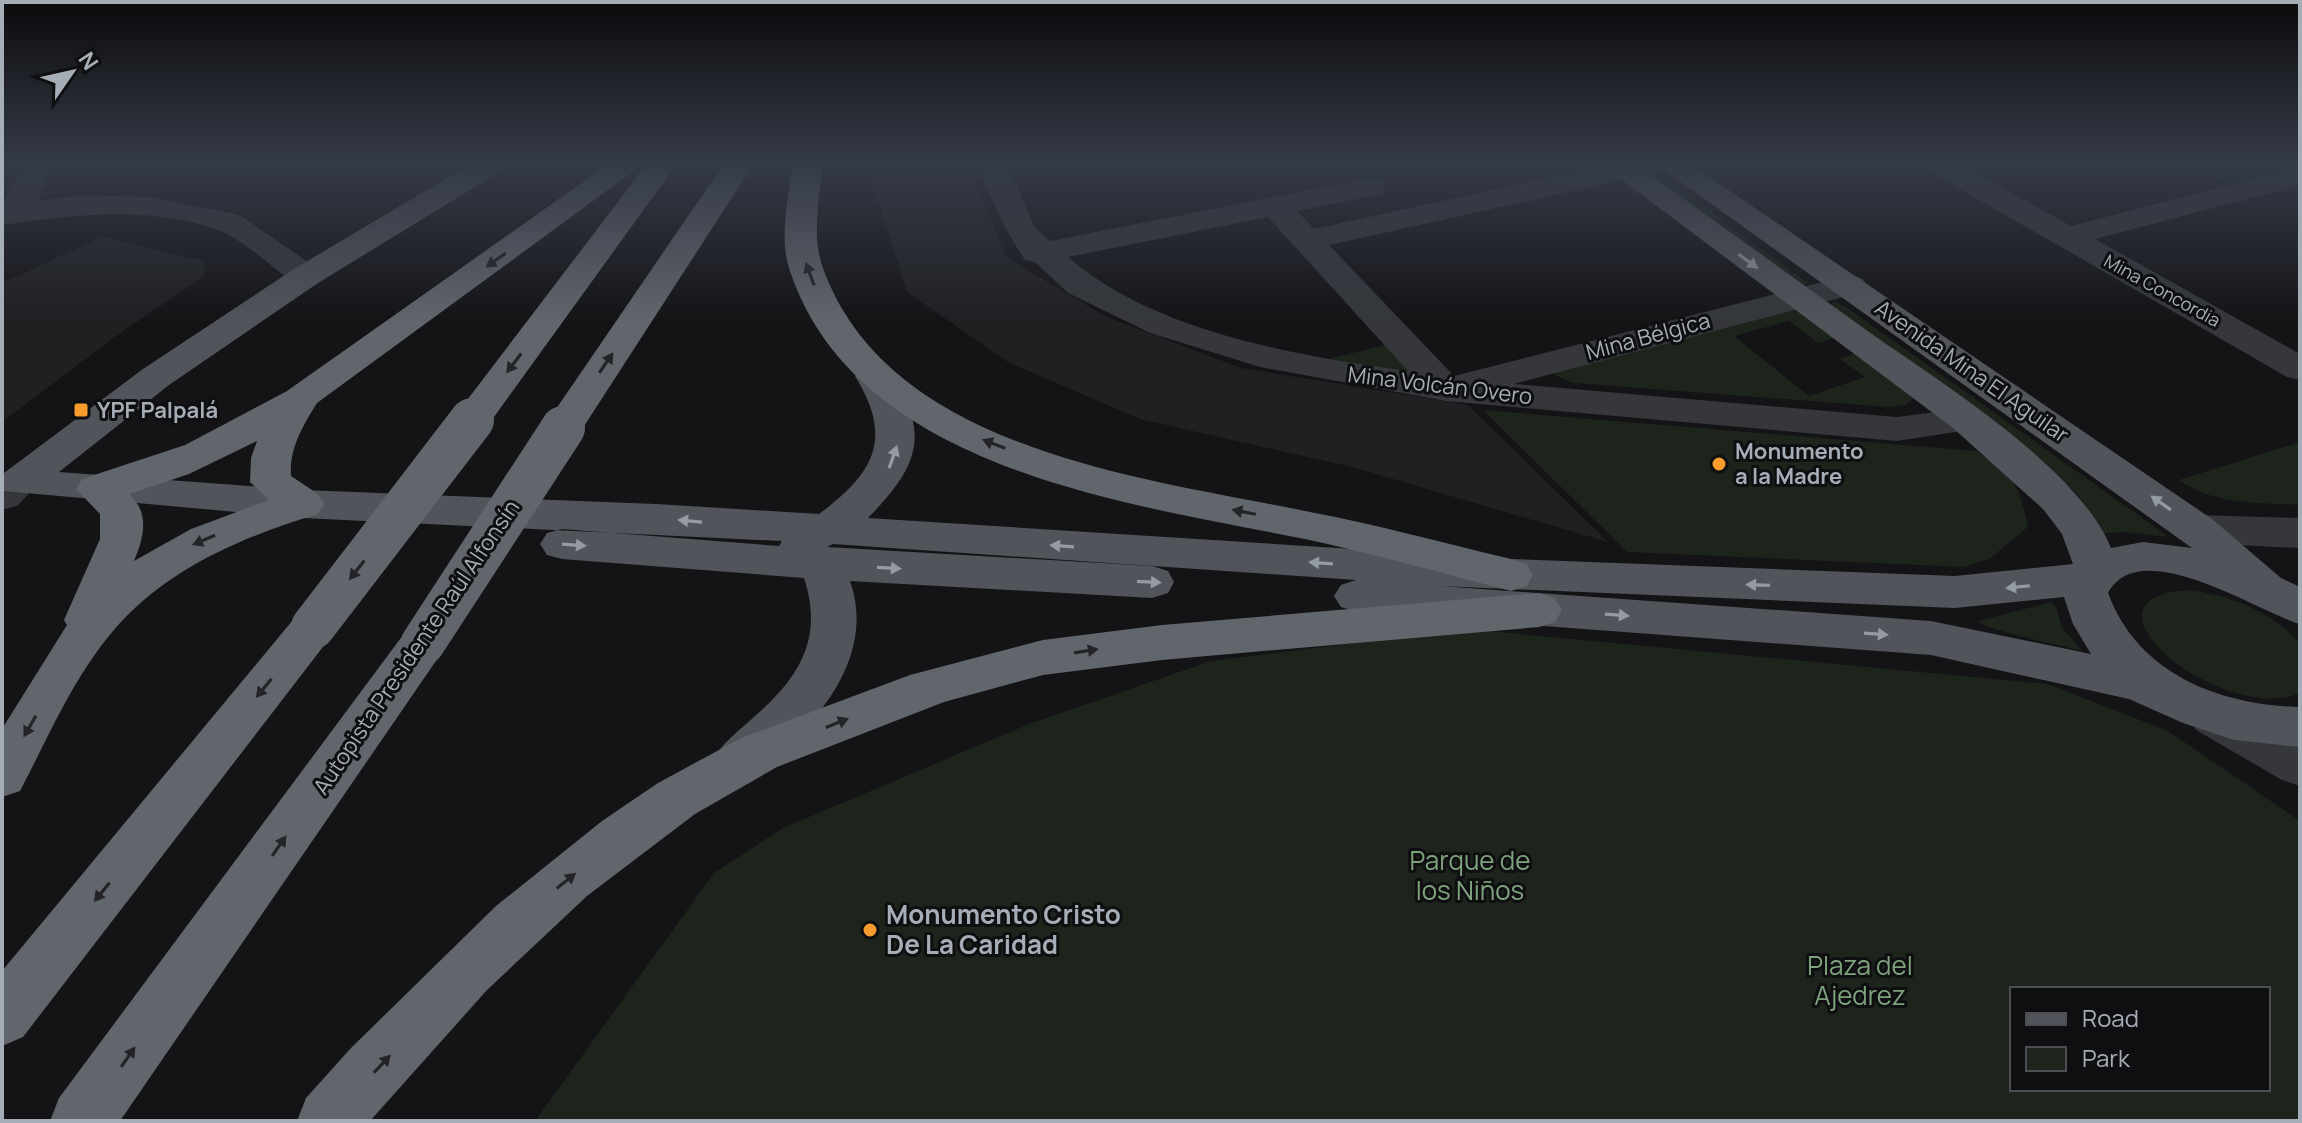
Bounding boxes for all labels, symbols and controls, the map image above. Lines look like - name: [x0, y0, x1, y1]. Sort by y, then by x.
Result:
- north arrow: [32, 32, 112, 112]
- text: N: [72, 46, 105, 76]
- street label: Mina Concordia: [2100, 248, 2225, 332]
- one-way arrow: [485, 252, 506, 267]
- one-way arrow: [1738, 252, 1758, 268]
- one-way arrow: [803, 262, 816, 286]
- street label: Avenida Mina El Aguilar: [1869, 293, 2075, 449]
- street label: Mina Bélgica: [1583, 305, 1713, 367]
- one-way arrow: [507, 352, 523, 373]
- one-way arrow: [598, 352, 613, 374]
- street label: Mina Volcán Overo: [1346, 359, 1534, 411]
- place label: YPF Palpalá: [97, 395, 218, 425]
- marker: YPF Palpalá: [72, 401, 90, 419]
- place label: Monumento a la Madre: [1735, 436, 1864, 491]
- one-way arrow: [982, 437, 1006, 450]
- one-way arrow: [887, 445, 899, 469]
- marker: Monumento a la Madre: [1710, 455, 1728, 473]
- street label: Autopista Presidente Raúl Alfonsín: [306, 494, 526, 800]
- one-way arrow: [2150, 496, 2171, 511]
- one-way arrow: [1231, 505, 1256, 518]
- one-way arrow: [677, 514, 702, 527]
- one-way arrow: [192, 534, 215, 547]
- one-way arrow: [562, 539, 587, 552]
- one-way arrow: [1049, 539, 1074, 552]
- one-way arrow: [1308, 556, 1333, 569]
- one-way arrow: [349, 560, 365, 580]
- one-way arrow: [877, 562, 902, 575]
- one-way arrow: [1137, 575, 1162, 588]
- one-way arrow: [1745, 578, 1770, 591]
- one-way arrow: [2005, 581, 2030, 594]
- one-way arrow: [1605, 609, 1630, 622]
- one-way arrow: [1864, 628, 1889, 641]
- one-way arrow: [1074, 644, 1099, 657]
- one-way arrow: [256, 678, 273, 698]
- one-way arrow: [23, 715, 37, 737]
- one-way arrow: [825, 716, 849, 729]
- one-way arrow: [270, 835, 286, 856]
- park label: Parque de los Niños: [1410, 842, 1530, 908]
- one-way arrow: [556, 873, 576, 890]
- one-way arrow: [94, 882, 111, 902]
- place label: Monumento Cristo De La Caridad: [886, 896, 1121, 962]
- marker: Monumento Cristo De La Caridad: [861, 921, 879, 939]
- park label: Plaza del Ajedrez: [1807, 947, 1913, 1013]
- legend: [2010, 987, 2270, 1091]
- text: Road: [2082, 1001, 2139, 1034]
- text: Park: [2082, 1041, 2131, 1074]
- one-way arrow: [119, 1047, 135, 1068]
- one-way arrow: [372, 1054, 390, 1073]

